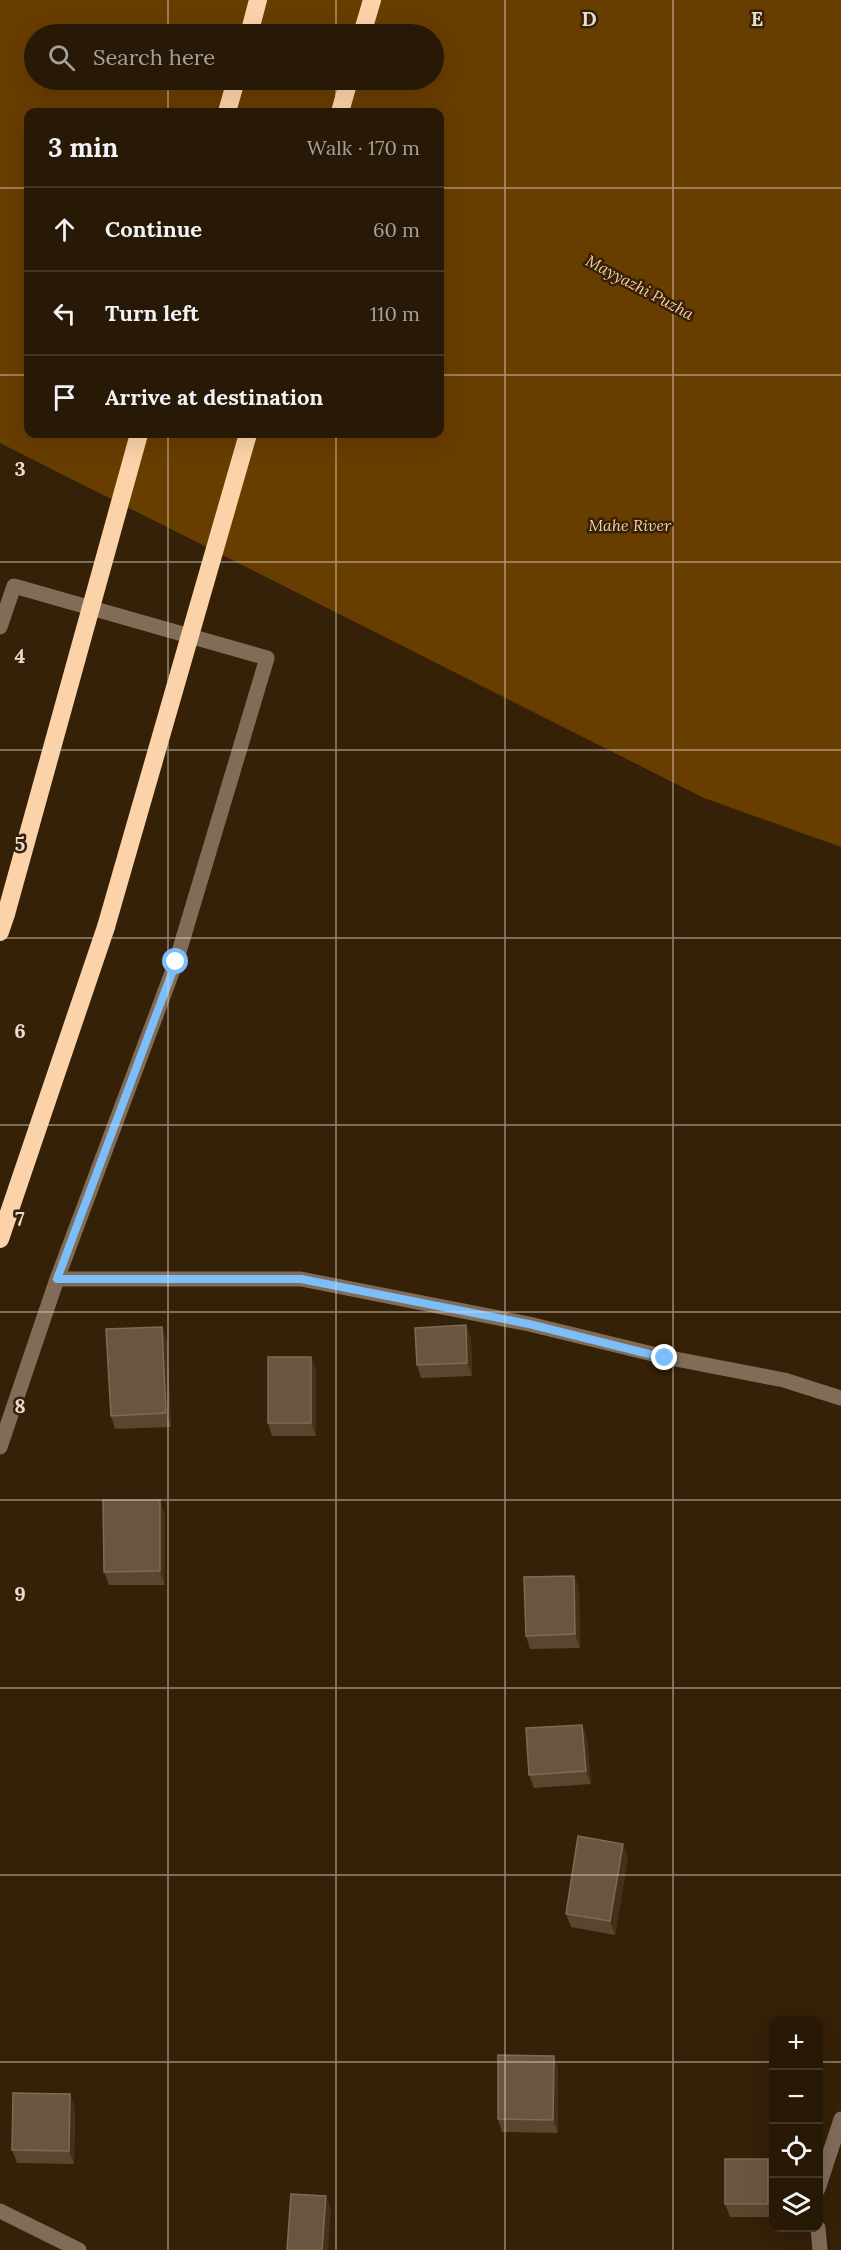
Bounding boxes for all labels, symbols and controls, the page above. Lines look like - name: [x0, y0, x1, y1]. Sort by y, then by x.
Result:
- text: D: [581, 6, 597, 31]
- text: E: [751, 6, 763, 31]
- search box: [24, 24, 444, 90]
- icon: search: [45, 41, 78, 74]
- text: Search here: [93, 43, 215, 71]
- text: 3 min: [48, 131, 118, 164]
- text: Walk · 170 m: [307, 135, 420, 160]
- icon: ahead: [48, 213, 81, 246]
- text: Continue: [105, 215, 202, 243]
- text: 60 m: [373, 217, 420, 242]
- water label: Mayyazhi Puzha: [583, 250, 697, 324]
- icon: left: [48, 297, 81, 330]
- text: Turn left: [105, 299, 199, 327]
- text: 110 m: [370, 301, 420, 326]
- icon: arrive: [48, 381, 81, 414]
- text: Arrive at destination: [105, 383, 323, 411]
- text: 3: [14, 456, 26, 481]
- water label: Mahe River: [589, 515, 672, 535]
- text: 4: [15, 643, 26, 668]
- text: 5: [15, 831, 26, 856]
- route start: [162, 948, 188, 974]
- text: 6: [14, 1018, 26, 1043]
- text: 7: [15, 1206, 25, 1231]
- route end: [651, 1344, 677, 1370]
- text: 8: [14, 1393, 26, 1418]
- text: 9: [14, 1581, 26, 1606]
- map controls: [769, 2016, 823, 2232]
- button: +: [769, 2016, 823, 2070]
- button: −: [769, 2070, 823, 2124]
- button: locate: [769, 2124, 823, 2178]
- button: layers: [769, 2178, 823, 2232]

